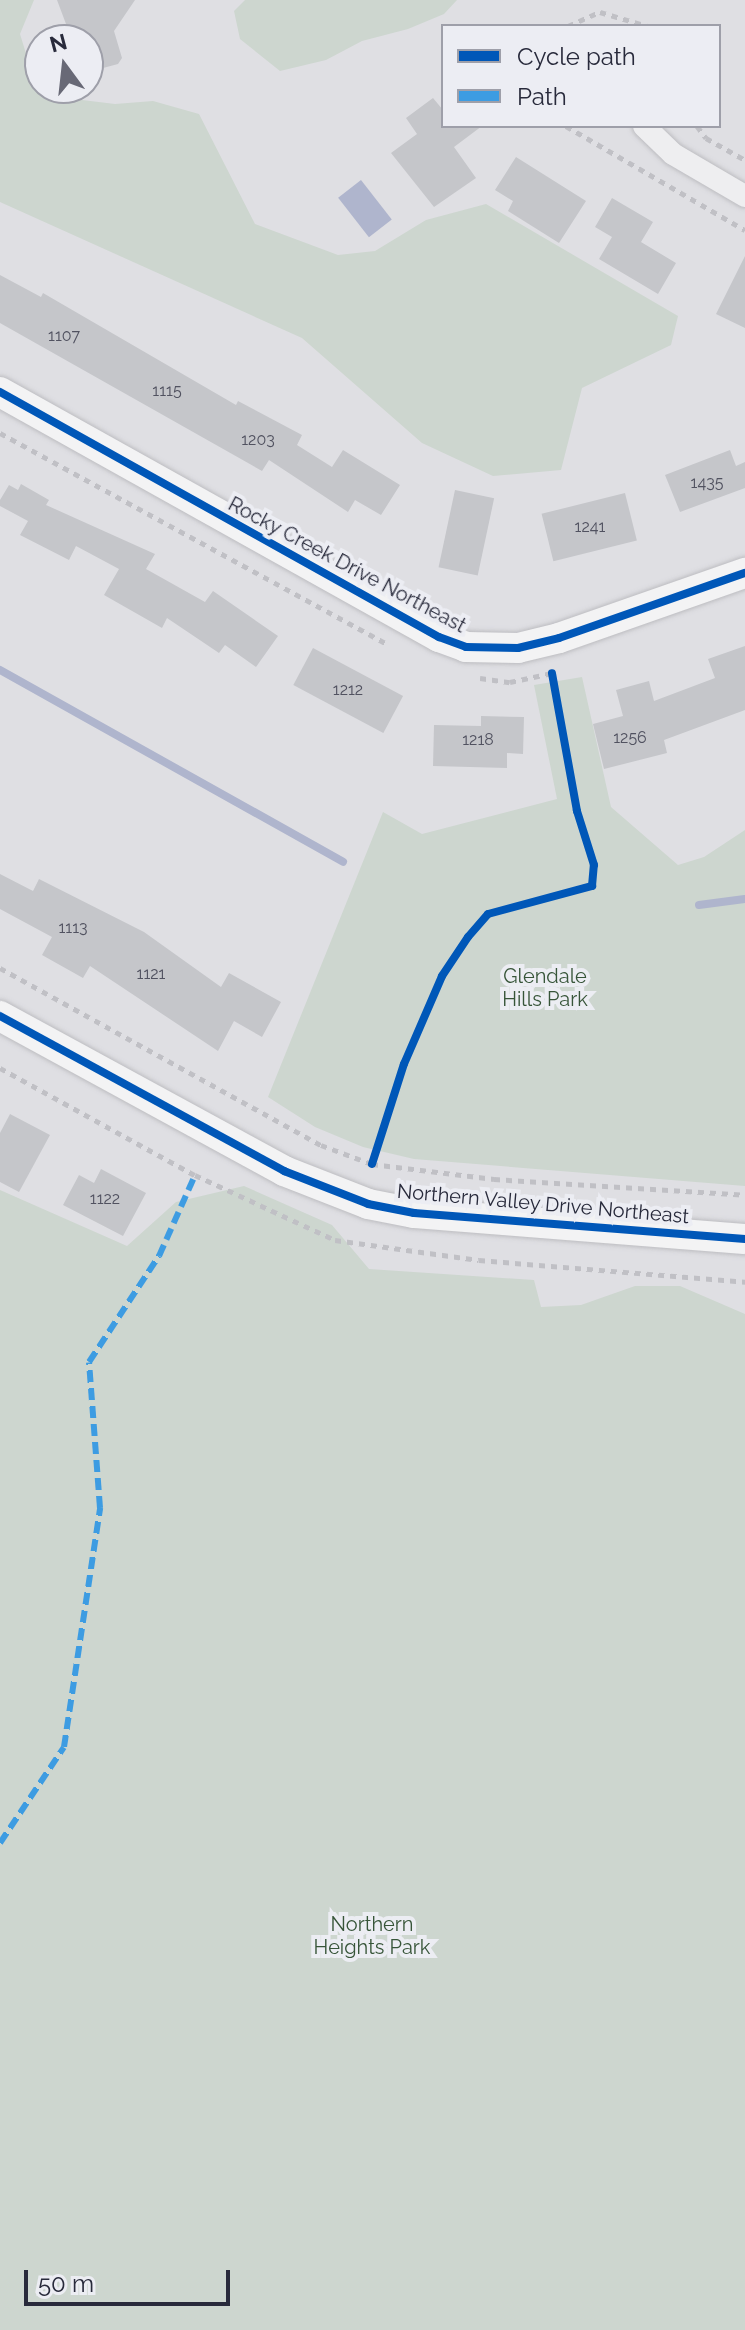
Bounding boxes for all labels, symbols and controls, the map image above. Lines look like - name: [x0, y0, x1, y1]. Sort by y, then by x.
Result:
- north arrow: [24, 24, 104, 104]
- legend: [441, 24, 721, 128]
- text: N: [47, 28, 70, 57]
- text: Cycle path: [517, 42, 636, 71]
- text: Path: [517, 82, 567, 111]
- house number: 1107: [48, 326, 80, 346]
- house number: 1115: [152, 381, 182, 401]
- house number: 1203: [241, 430, 275, 450]
- house number: 1435: [691, 473, 723, 493]
- street label: Rocky Creek Drive Northeast: [224, 492, 470, 638]
- house number: 1241: [575, 517, 605, 537]
- house number: 1212: [333, 680, 363, 700]
- house number: 1256: [613, 728, 647, 748]
- house number: 1218: [462, 730, 494, 750]
- house number: 1113: [58, 918, 88, 938]
- house number: 1121: [137, 964, 165, 984]
- park label: Glendale Hills Park: [502, 965, 588, 1012]
- street label: Northern Valley Drive Northeast: [395, 1179, 691, 1229]
- house number: 1122: [90, 1189, 120, 1209]
- park label: Northern Heights Park: [314, 1913, 430, 1960]
- scale bar: [28, 2254, 234, 2304]
- text: 50 m: [38, 2269, 94, 2298]

